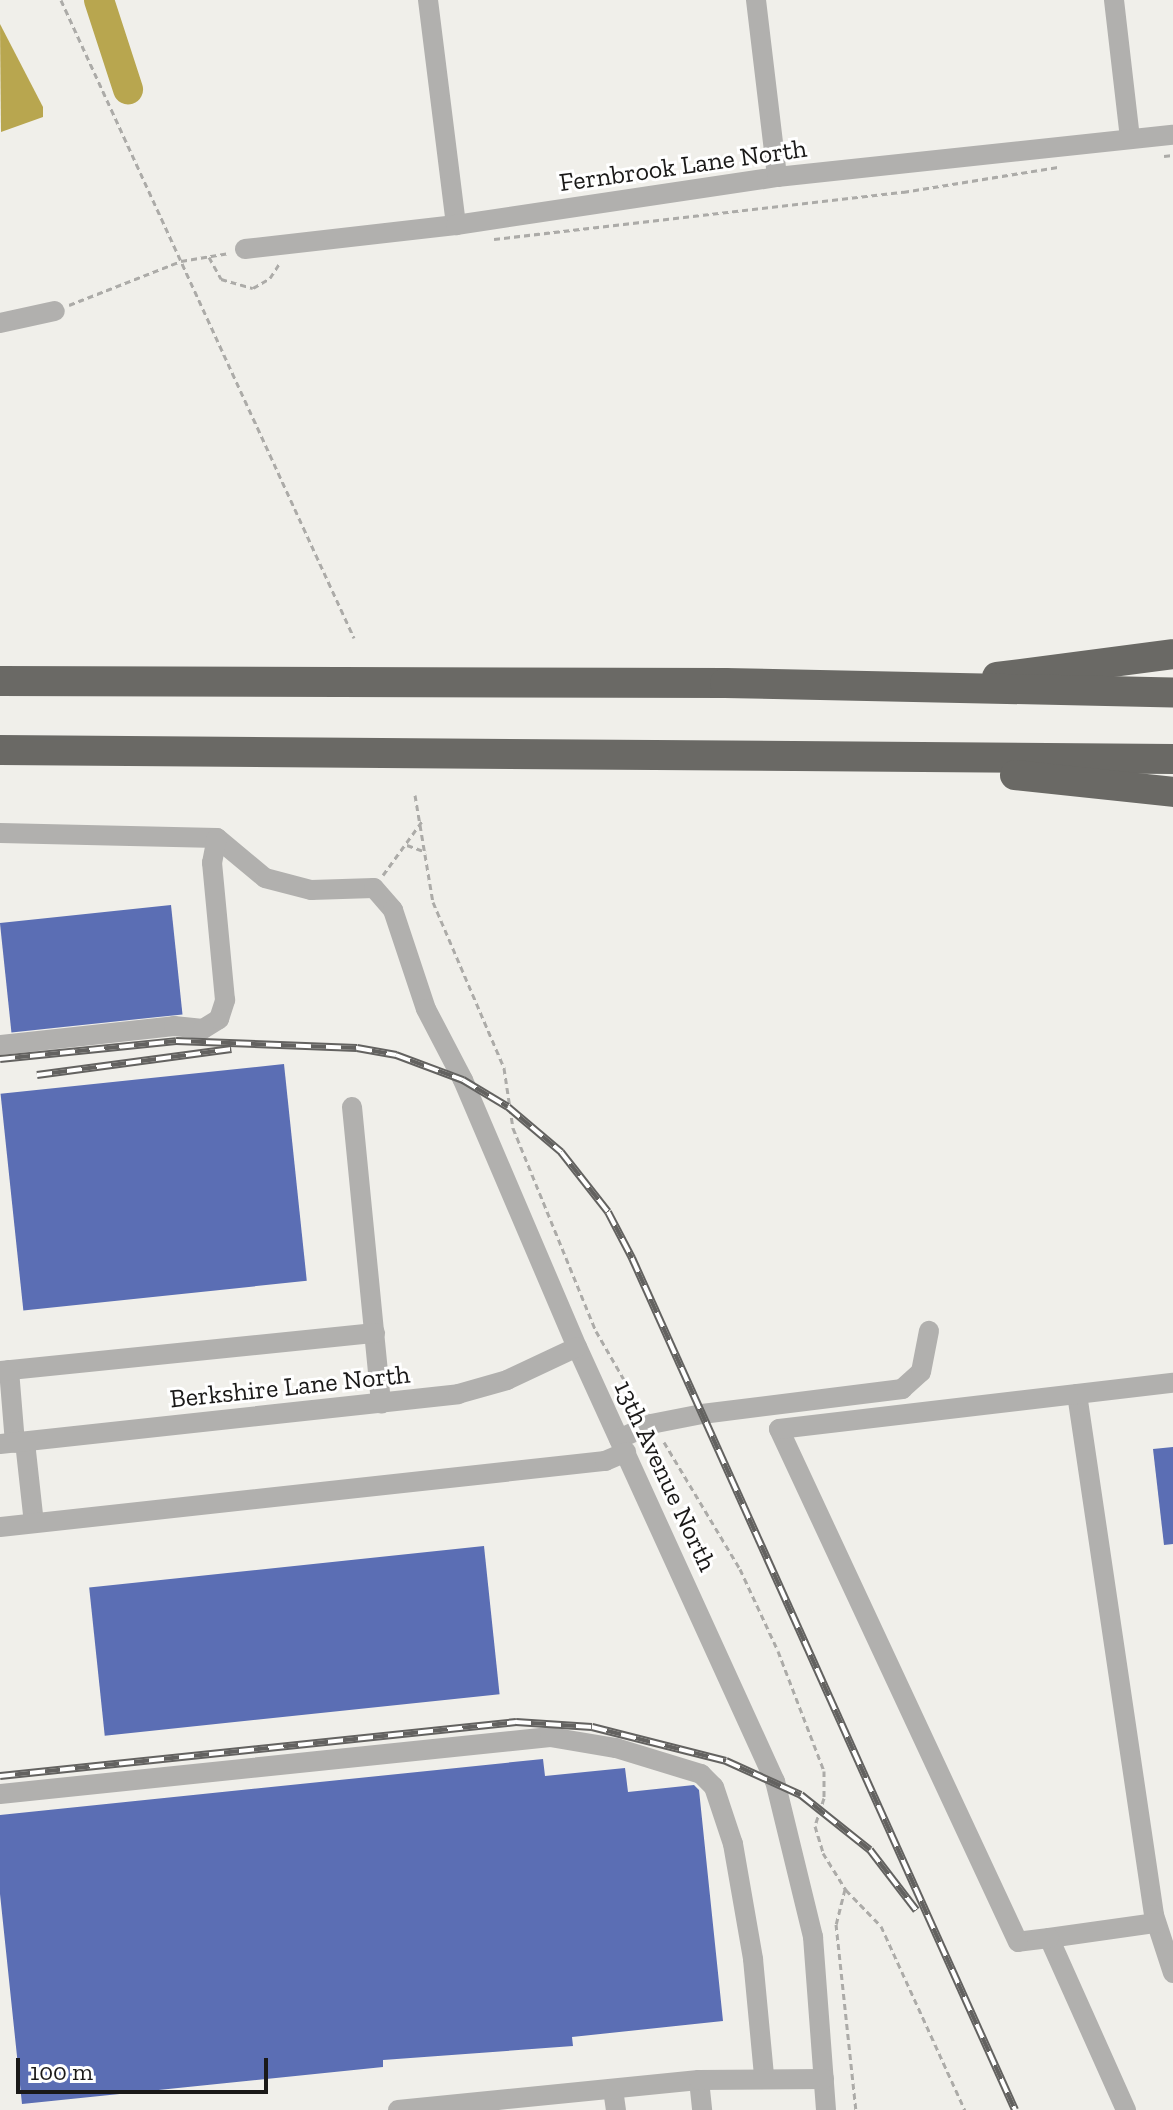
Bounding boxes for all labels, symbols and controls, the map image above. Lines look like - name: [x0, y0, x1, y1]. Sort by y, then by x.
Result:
- street label: Fernbrook Lane North: [557, 133, 809, 199]
- street label: Berkshire Lane North: [168, 1359, 412, 1415]
- street label: 13th Avenue North: [607, 1375, 723, 1577]
- scale bar: [20, 2042, 272, 2092]
- text: 100 m: [30, 2057, 93, 2086]

